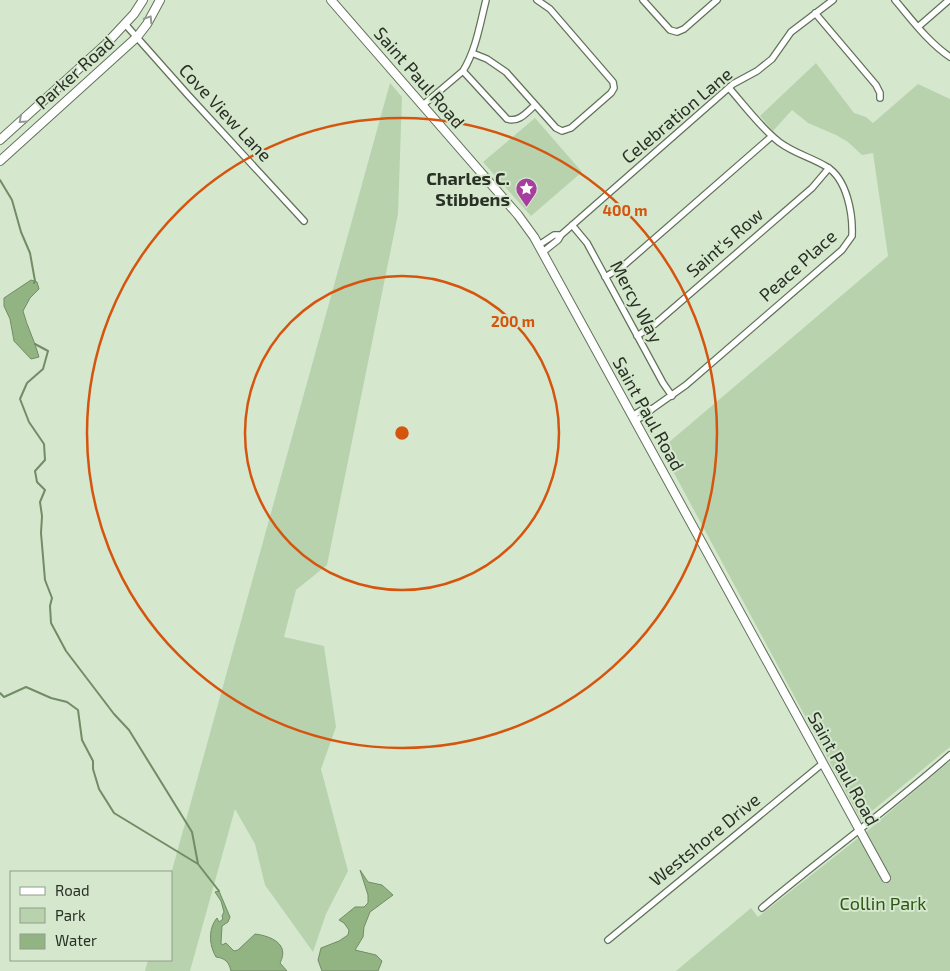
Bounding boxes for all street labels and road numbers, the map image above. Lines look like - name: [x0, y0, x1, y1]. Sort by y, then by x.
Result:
- street label: Saint Paul Road: [370, 22, 470, 132]
- street label: Parker Road: [30, 31, 118, 113]
- street label: Cove View Lane: [175, 59, 277, 166]
- street label: Celebration Lane: [617, 63, 736, 168]
- street label: Saint's Row: [681, 203, 767, 282]
- street label: Peace Place: [754, 225, 841, 306]
- street label: Mercy Way: [606, 256, 668, 347]
- street label: Saint Paul Road: [609, 353, 689, 474]
- street label: Saint Paul Road: [804, 708, 884, 829]
- street label: Westshore Drive: [645, 788, 764, 890]

